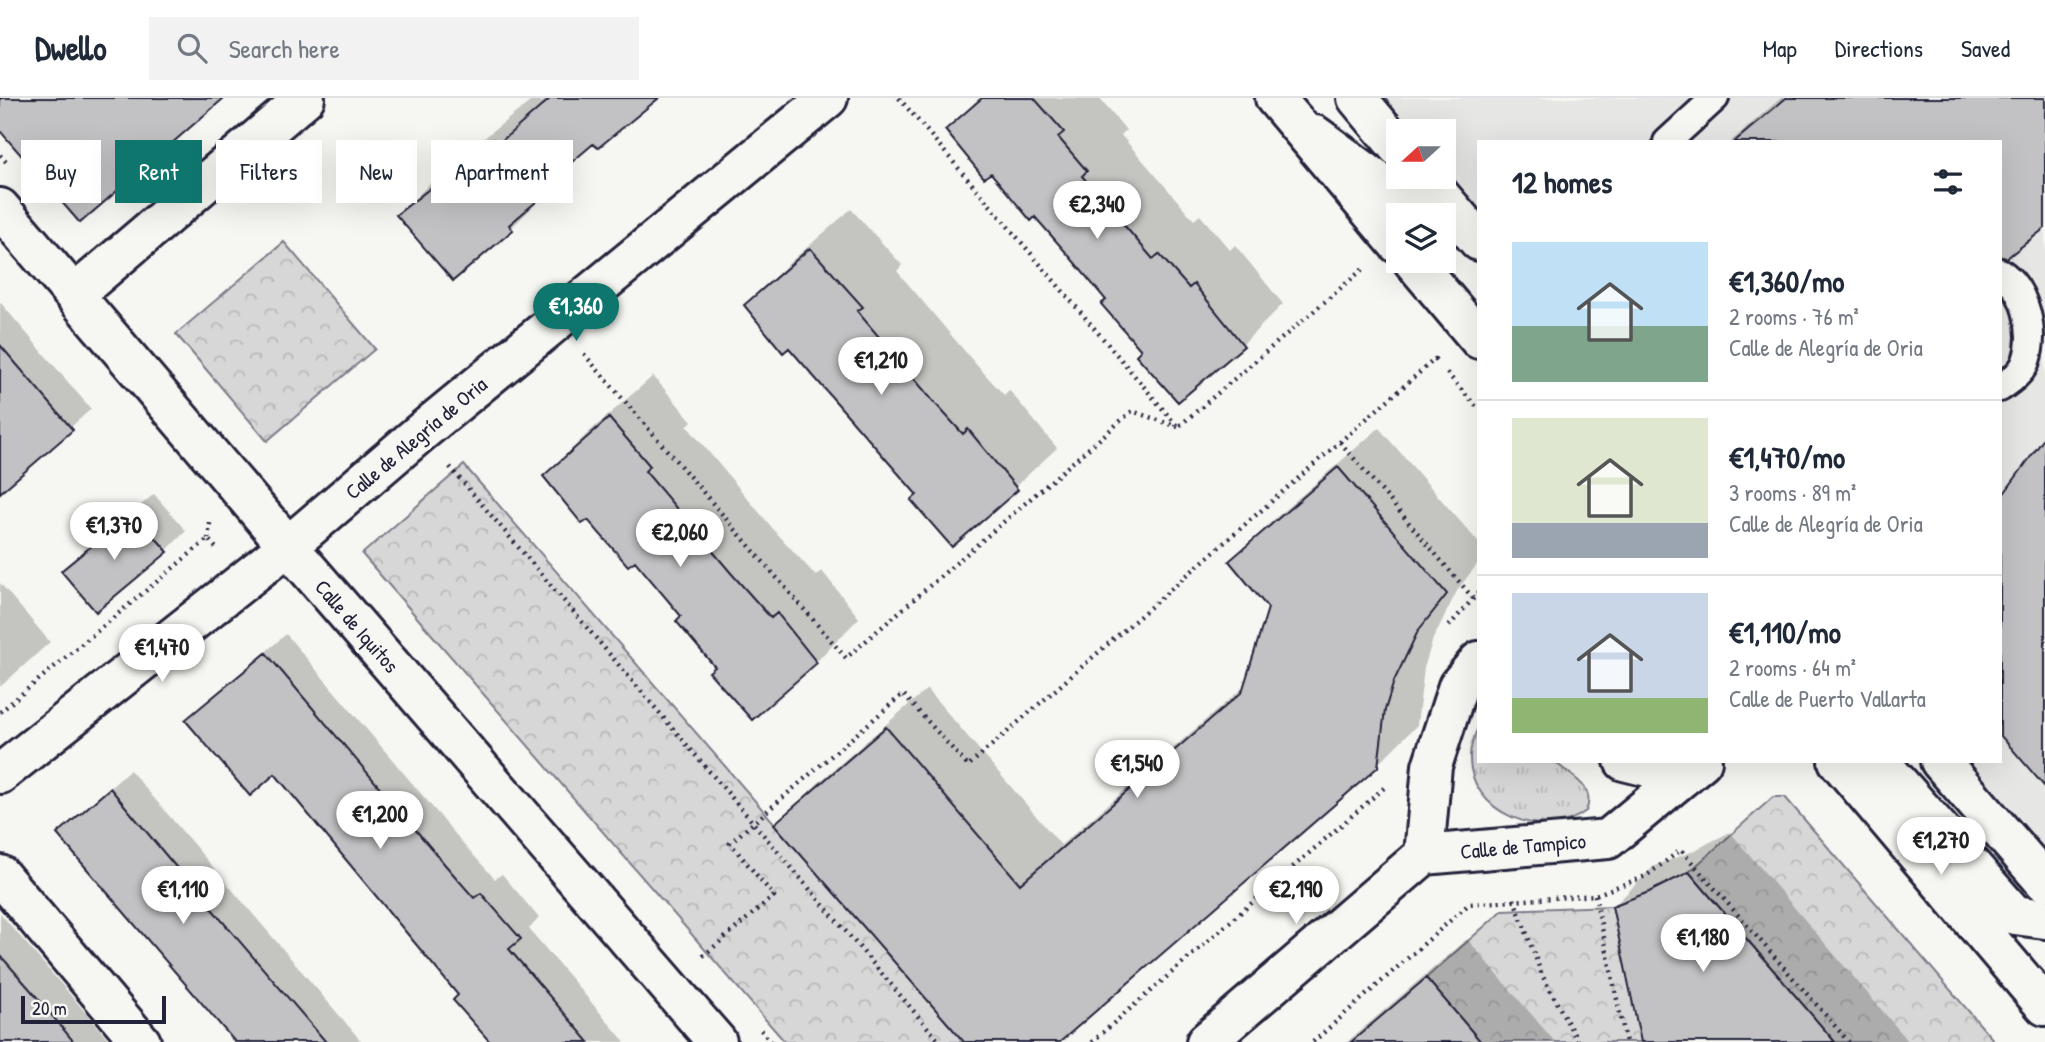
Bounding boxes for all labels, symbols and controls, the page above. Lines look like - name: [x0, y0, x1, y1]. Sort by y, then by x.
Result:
- search box: [149, 17, 639, 80]
- text: Dwello: [35, 26, 107, 70]
- icon: search: [173, 29, 211, 67]
- text: Search here: [229, 31, 340, 66]
- text: Map: [1763, 32, 1797, 64]
- text: Directions: [1835, 32, 1923, 64]
- text: Saved: [1961, 32, 2010, 64]
- north arrow: [1386, 119, 1456, 189]
- map controls: [1386, 119, 1456, 273]
- chip: Buy: [21, 140, 101, 203]
- chip: Rent: [115, 140, 202, 203]
- chip: Filters: [216, 140, 322, 203]
- chip: New: [336, 140, 417, 203]
- chip: Apartment: [431, 140, 573, 203]
- text: 12 homes: [1512, 162, 1612, 202]
- icon: filters: [1929, 163, 1967, 201]
- pin: €2,340: [1040, 181, 1154, 241]
- text: €2,340: [1069, 188, 1125, 219]
- button: layers: [1386, 203, 1456, 273]
- text: €1,360/mo: [1729, 261, 1844, 301]
- icon: home: [1568, 270, 1652, 354]
- pin: €1,360: [519, 284, 633, 343]
- text: €1,360: [549, 290, 603, 321]
- text: 2 rooms · 76 m²: [1729, 301, 1859, 332]
- text: Calle de Alegría de Oria: [1729, 332, 1923, 363]
- pin: €1,210: [824, 338, 938, 397]
- text: €1,210: [854, 344, 908, 375]
- street label: Calle de Alegría de Oria: [339, 370, 493, 506]
- text: €1,470/mo: [1729, 437, 1845, 477]
- icon: home: [1568, 446, 1652, 530]
- text: 3 rooms · 89 m²: [1729, 477, 1856, 508]
- pin: €1,370: [57, 503, 171, 562]
- text: Calle de Alegría de Oria: [1729, 508, 1923, 539]
- text: €1,370: [86, 509, 142, 540]
- pin: €2,060: [623, 510, 737, 569]
- text: €2,060: [652, 516, 708, 547]
- street label: Calle de Iquitos: [308, 573, 406, 679]
- text: €1,110/mo: [1729, 612, 1841, 652]
- icon: home: [1568, 621, 1652, 705]
- pin: €1,470: [105, 624, 219, 684]
- text: €1,470: [135, 631, 189, 662]
- text: 2 rooms · 64 m²: [1729, 652, 1856, 683]
- text: Calle de Puerto Vallarta: [1729, 683, 1926, 714]
- pin: €1,540: [1080, 740, 1194, 800]
- text: €1,540: [1111, 747, 1163, 778]
- pin: €1,200: [323, 792, 437, 851]
- text: €1,200: [352, 798, 408, 829]
- pin: €1,270: [1884, 818, 1998, 877]
- text: €1,270: [1913, 824, 1969, 855]
- street label: Calle de Tampico: [1459, 826, 1587, 866]
- pin: €1,110: [126, 866, 240, 926]
- pin: €2,190: [1239, 866, 1353, 926]
- text: €1,110: [157, 873, 209, 904]
- text: €2,190: [1269, 873, 1323, 904]
- pin: €1,180: [1646, 914, 1760, 974]
- text: €1,180: [1677, 921, 1729, 952]
- scale bar: [21, 993, 166, 1025]
- text: 20 m: [32, 995, 67, 1021]

